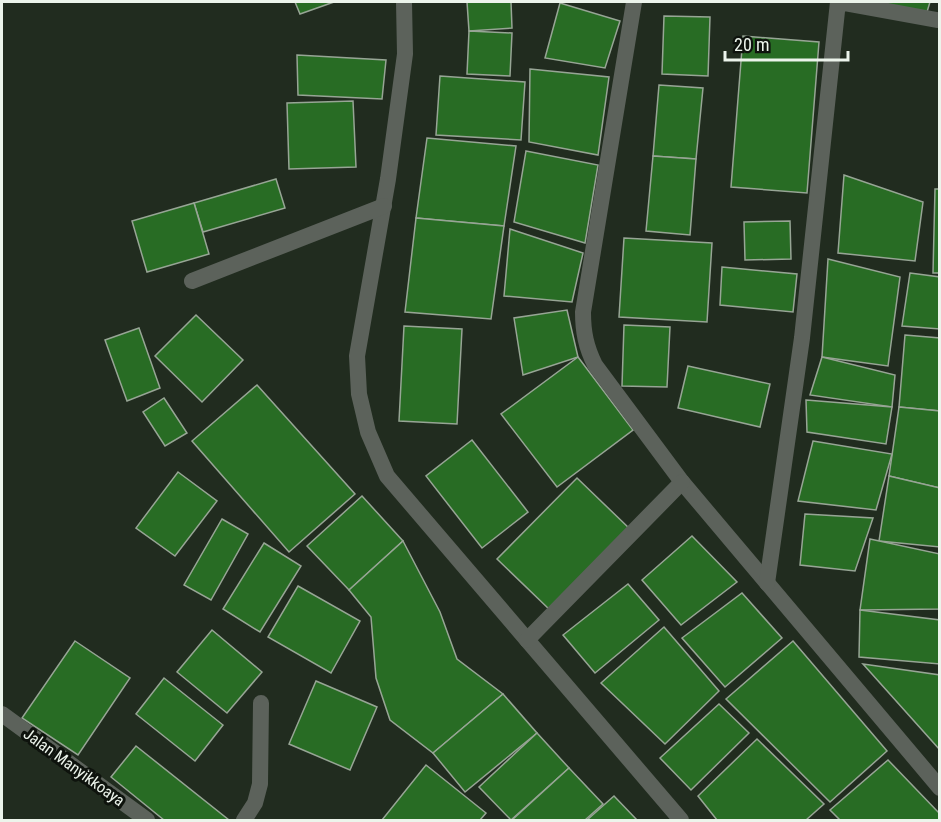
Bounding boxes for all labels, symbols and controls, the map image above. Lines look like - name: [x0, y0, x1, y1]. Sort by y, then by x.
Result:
- scale bar: [725, 24, 848, 62]
- text: 20 m: [734, 34, 769, 55]
- street label: Jalan Manyikkoaya: [20, 724, 128, 810]

